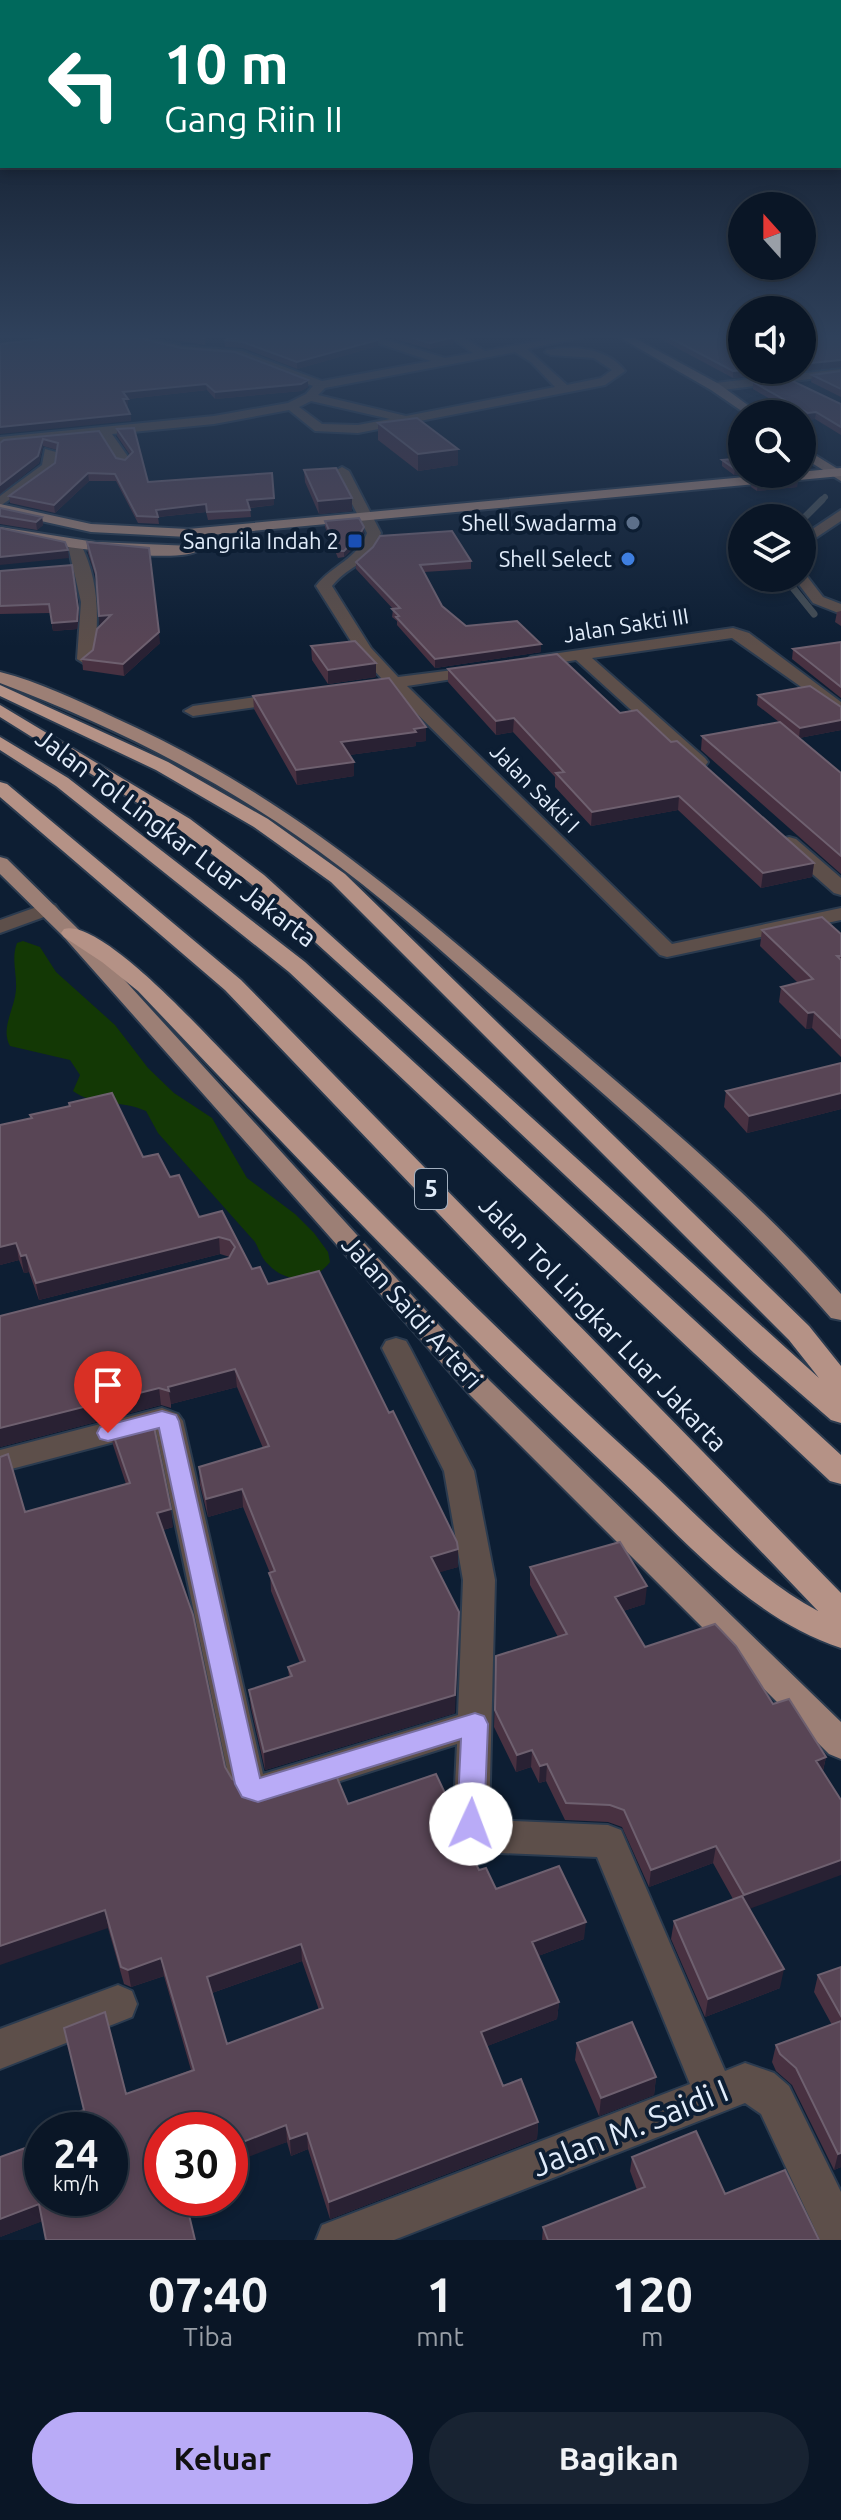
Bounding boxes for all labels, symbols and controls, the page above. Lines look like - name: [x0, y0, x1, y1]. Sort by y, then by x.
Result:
- icon: left: [32, 32, 136, 136]
- text: 10 m: [164, 32, 289, 95]
- text: Gang Riin II: [164, 98, 343, 139]
- north arrow: [728, 192, 816, 280]
- map controls: [728, 192, 816, 592]
- button: sound: [728, 296, 816, 384]
- button: search: [728, 400, 816, 488]
- button: layers: [728, 504, 816, 592]
- place label: Shell Swadarma: [462, 510, 617, 535]
- marker: Shell Swadarma: [624, 514, 642, 532]
- place label: Sangrila Indah 2: [183, 528, 339, 553]
- marker: Sangrila Indah 2: [346, 532, 364, 550]
- place label: Shell Select: [499, 546, 612, 571]
- marker: Shell Select: [619, 550, 637, 568]
- street label: Jalan Sakti III: [561, 602, 690, 647]
- street label: Jalan Tol Lingkar Luar Jakarta: [31, 723, 322, 952]
- street label: Jalan Sakti I: [486, 738, 585, 837]
- road number: 5: [415, 1169, 447, 1209]
- street label: Jalan Tol Lingkar Luar Jakarta: [474, 1190, 733, 1457]
- street label: Jalan Saidi Arteri: [336, 1229, 489, 1394]
- pin: [74, 1351, 142, 1433]
- icon: arrive: [86, 1363, 130, 1407]
- position arrow: [429, 1782, 513, 1866]
- street label: Jalan M. Saidi I: [526, 2071, 733, 2183]
- speed limit sign: 30: [144, 2112, 248, 2216]
- text: 24: [53, 2131, 99, 2176]
- text: km/h: [53, 2172, 99, 2195]
- text: 07:40: [148, 2267, 268, 2321]
- text: 1: [426, 2267, 453, 2321]
- text: 120: [612, 2267, 693, 2321]
- text: Tiba: [183, 2322, 233, 2351]
- text: mnt: [416, 2322, 464, 2351]
- text: m: [641, 2322, 664, 2351]
- button: Keluar: [32, 2412, 413, 2504]
- button: Bagikan: [429, 2412, 809, 2504]

